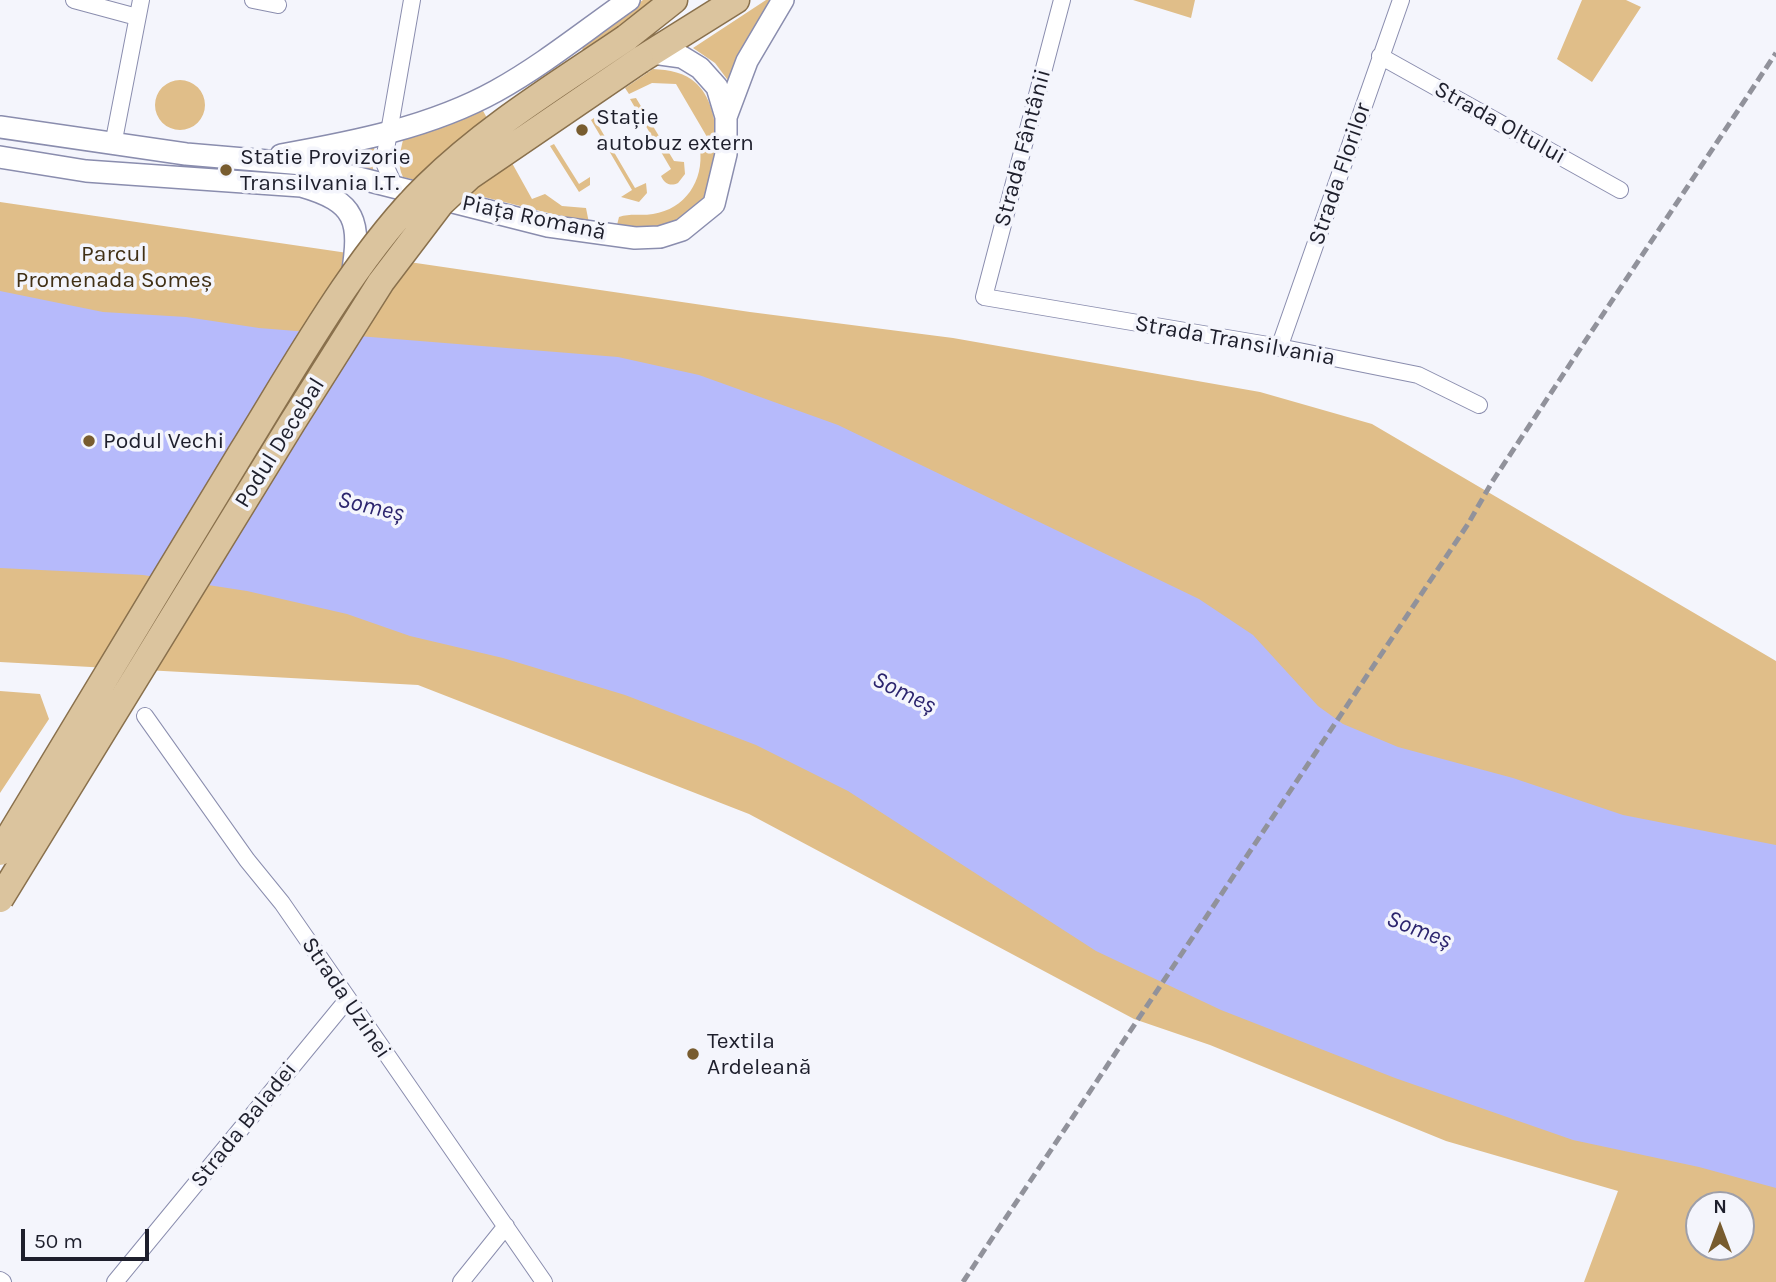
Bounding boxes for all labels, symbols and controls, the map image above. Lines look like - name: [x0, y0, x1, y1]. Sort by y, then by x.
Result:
- street label: Strada Fântânii: [989, 66, 1057, 230]
- street label: Strada Oltului: [1429, 75, 1571, 171]
- street label: Strada Florilor: [1303, 99, 1377, 249]
- place label: Stație autobuz extern: [596, 103, 754, 157]
- marker: Stație autobuz extern: [574, 122, 590, 138]
- place label: Statie Provizorie Transilvania I.T.: [240, 143, 410, 197]
- marker: Statie Provizorie Transilvania I.T.: [218, 162, 234, 178]
- street label: Piața Romană: [460, 189, 608, 247]
- park label: Parcul Promenada Someș: [15, 240, 213, 294]
- street label: Strada Transilvania: [1133, 310, 1337, 372]
- street label: Podul Decebal: [229, 373, 331, 513]
- place label: Podul Vechi: [103, 427, 224, 455]
- marker: Podul Vechi: [81, 433, 97, 449]
- water label: Someș: [335, 485, 407, 529]
- water label: Someș: [867, 665, 941, 721]
- water label: Someș: [1382, 904, 1456, 956]
- street label: Strada Uzinei: [295, 932, 397, 1064]
- place label: Textila Ardeleană: [707, 1027, 811, 1081]
- marker: Textila Ardeleană: [685, 1046, 701, 1062]
- street label: Strada Baladei: [185, 1057, 303, 1193]
- north arrow: [1685, 1191, 1755, 1261]
- text: N: [1713, 1196, 1727, 1218]
- scale bar: [24, 1216, 152, 1260]
- text: 50 m: [34, 1229, 83, 1253]

